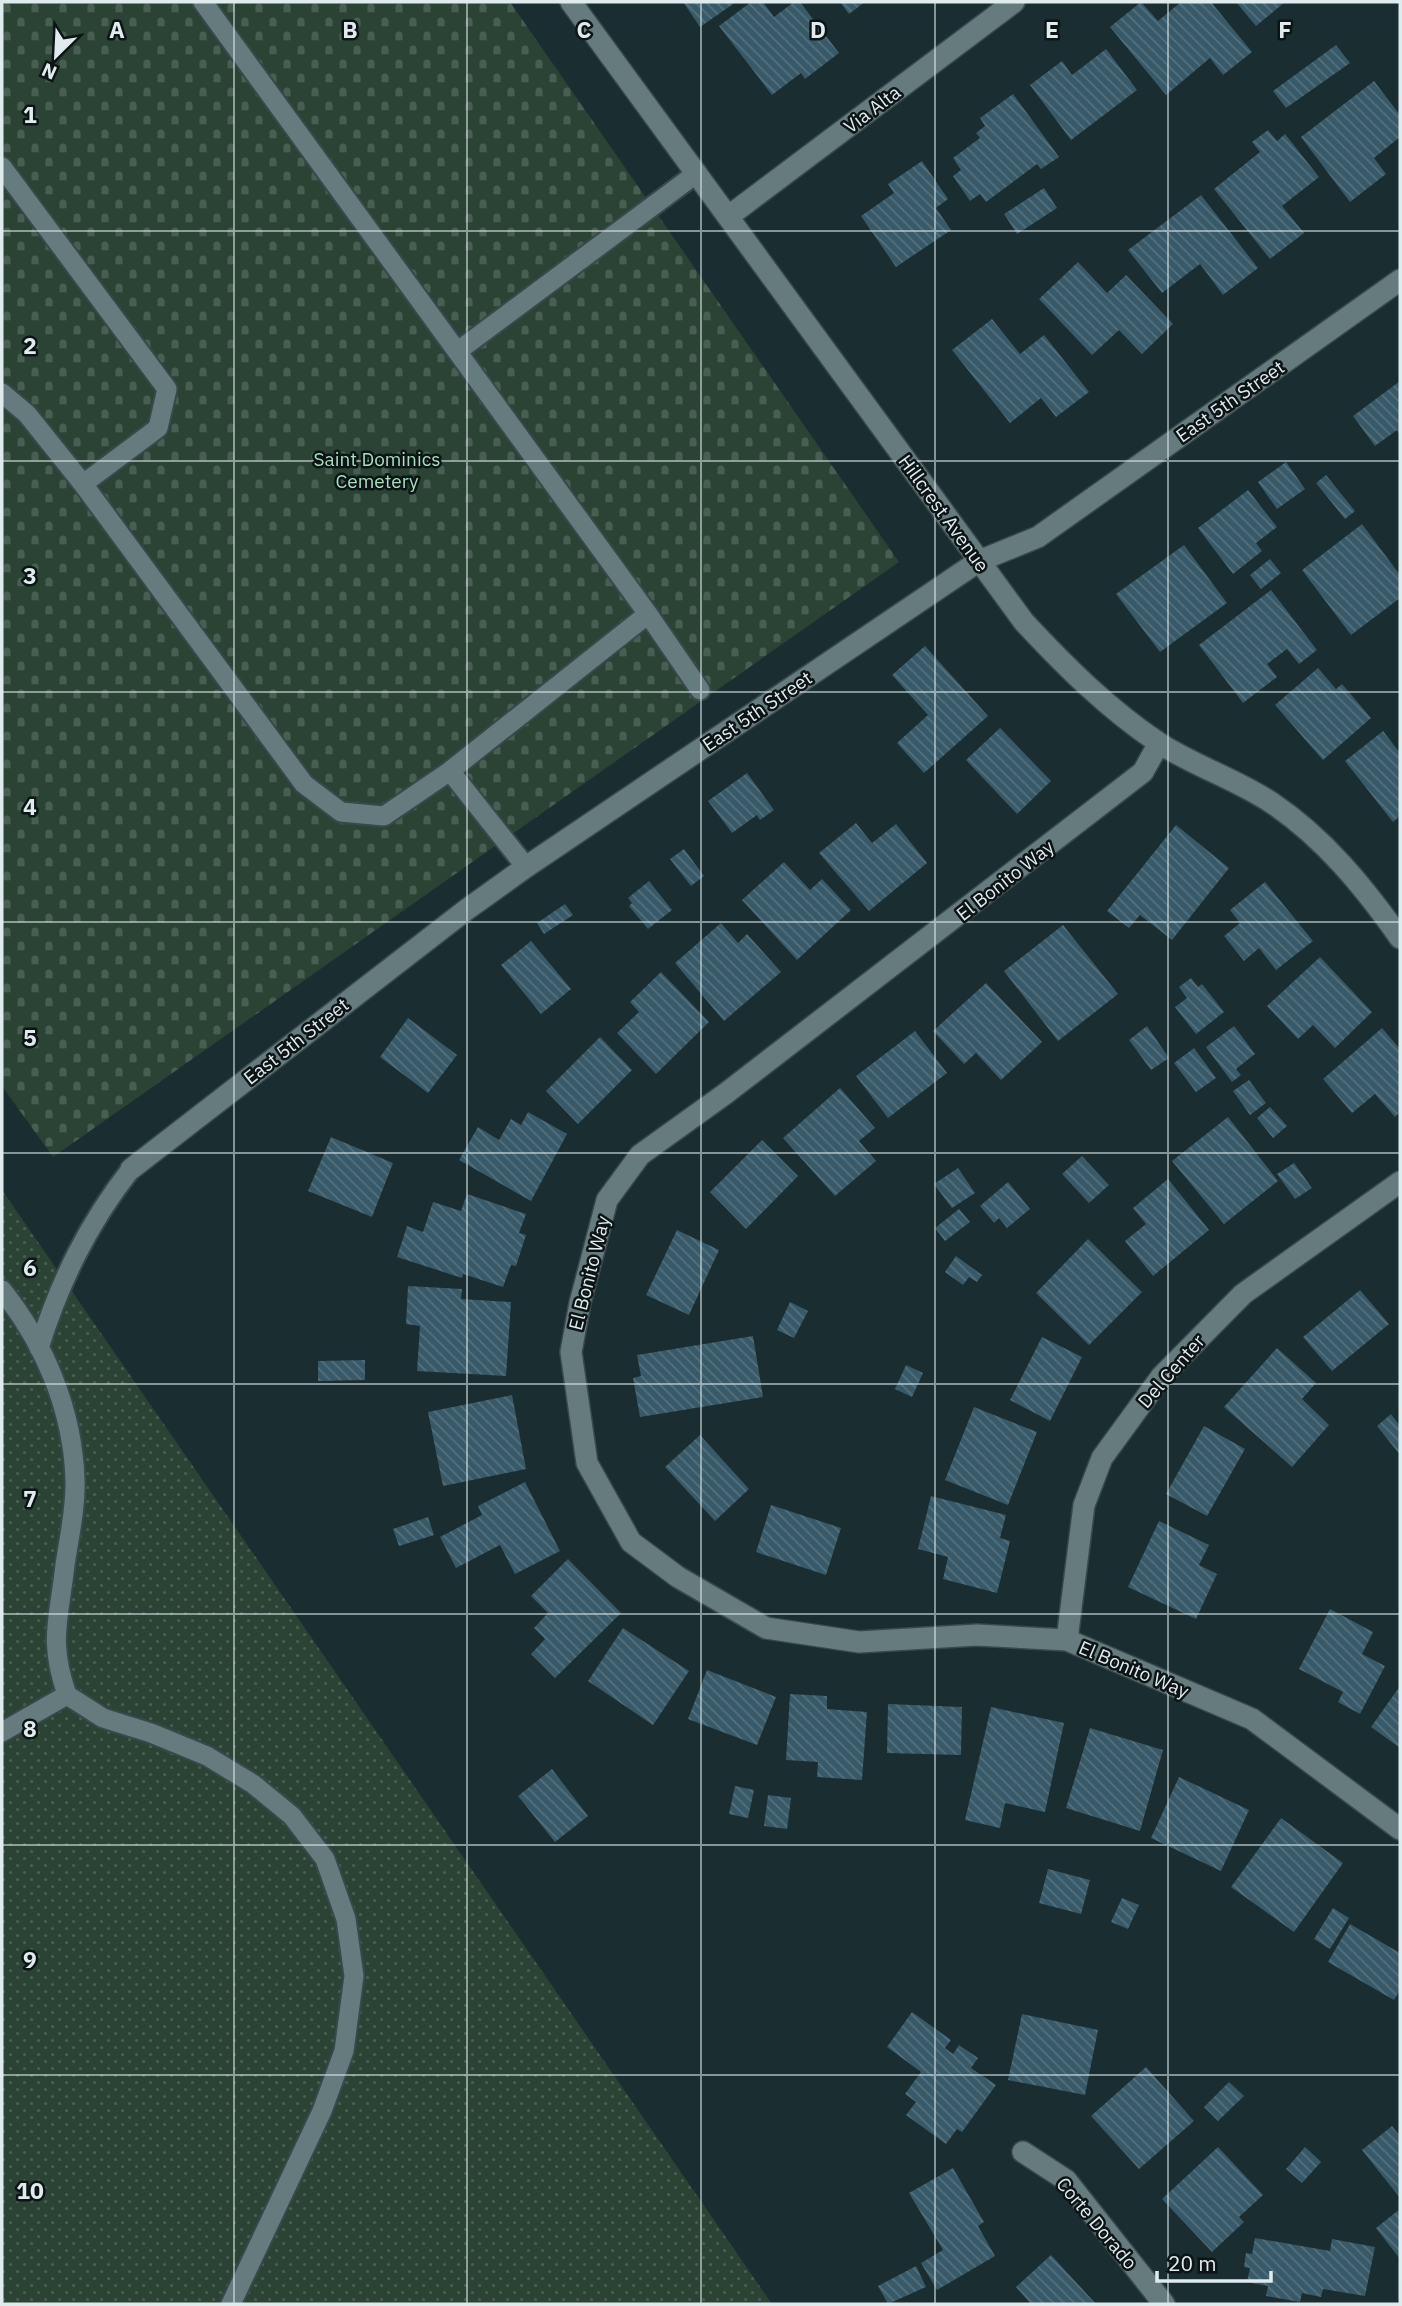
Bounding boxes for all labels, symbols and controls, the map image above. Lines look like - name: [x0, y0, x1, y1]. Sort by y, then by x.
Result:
- text: A: [109, 14, 125, 44]
- text: B: [342, 14, 358, 44]
- text: C: [577, 14, 592, 44]
- text: D: [810, 14, 826, 44]
- text: E: [1045, 14, 1059, 44]
- text: F: [1278, 14, 1292, 44]
- north arrow: [21, 21, 91, 91]
- text: N: [38, 58, 60, 85]
- street label: Via Alta: [839, 80, 905, 138]
- text: 1: [23, 99, 37, 129]
- text: 2: [23, 330, 37, 360]
- street label: East 5th Street: [1171, 355, 1289, 447]
- park label: Saint Dominics Cemetery: [314, 447, 440, 493]
- street label: Hillcrest Avenue: [893, 450, 995, 576]
- text: 3: [23, 560, 37, 590]
- street label: East 5th Street: [698, 666, 816, 756]
- text: 4: [23, 791, 37, 821]
- street label: El Bonito Way: [951, 834, 1059, 926]
- street label: East 5th Street: [239, 992, 353, 1090]
- text: 5: [23, 1022, 37, 1052]
- street label: El Bonito Way: [563, 1213, 615, 1333]
- text: 6: [23, 1252, 37, 1282]
- street label: Del Center: [1132, 1329, 1210, 1413]
- text: 7: [23, 1483, 37, 1513]
- street label: El Bonito Way: [1075, 1635, 1193, 1703]
- text: 8: [23, 1713, 37, 1743]
- text: 9: [23, 1944, 37, 1974]
- street label: Corte Dorado: [1051, 2172, 1143, 2274]
- text: 10: [16, 2175, 44, 2205]
- scale bar: [1157, 2240, 1271, 2284]
- text: 20 m: [1168, 2249, 1217, 2277]

